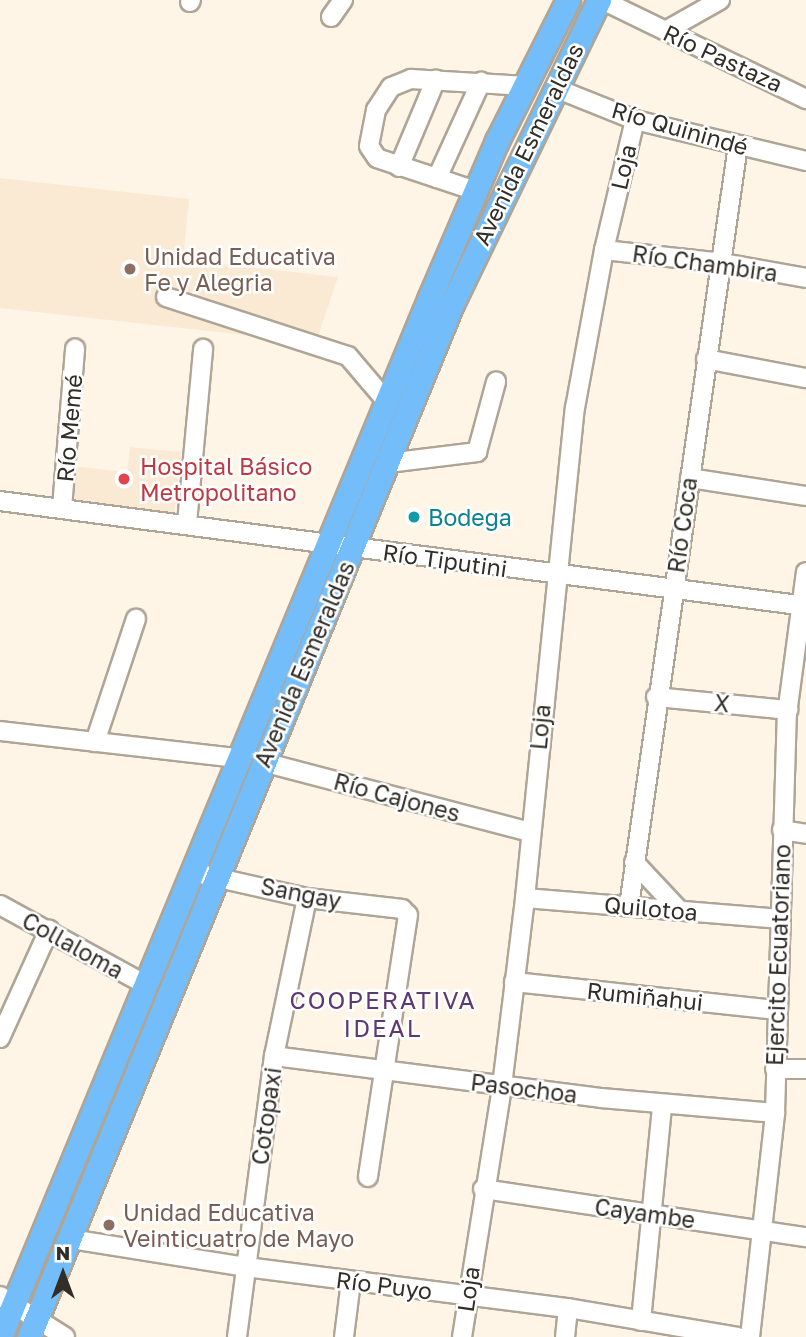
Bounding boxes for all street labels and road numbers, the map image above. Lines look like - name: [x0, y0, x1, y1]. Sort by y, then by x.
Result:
- street label: Río Pastaza: [659, 18, 787, 98]
- street label: Avenida Esmeraldas: [467, 39, 589, 249]
- street label: Río Quinindé: [609, 95, 751, 161]
- street label: Loja: [604, 142, 642, 192]
- street label: Río Chambira: [631, 239, 779, 287]
- street label: Río Memé: [51, 373, 87, 483]
- street label: Río Coca: [662, 475, 702, 575]
- street label: Río Tiputini: [381, 538, 509, 582]
- street label: Avenida Esmeraldas: [248, 557, 360, 771]
- street label: X: [713, 688, 731, 718]
- street label: Loja: [524, 703, 556, 751]
- street label: Río Cajones: [331, 767, 463, 827]
- street label: Ejercito Ecuatoriano: [760, 844, 796, 1066]
- street label: Sangay: [258, 872, 344, 914]
- street label: Quilotoa: [603, 890, 699, 926]
- street label: Collaloma: [18, 906, 128, 984]
- street label: Rumiñahui: [585, 976, 705, 1016]
- street label: Cotopaxi: [245, 1065, 287, 1167]
- street label: Pasochoa: [469, 1068, 579, 1108]
- street label: Cayambe: [593, 1192, 697, 1234]
- street label: Loja: [451, 1264, 485, 1314]
- street label: Río Puyo: [334, 1265, 434, 1305]

